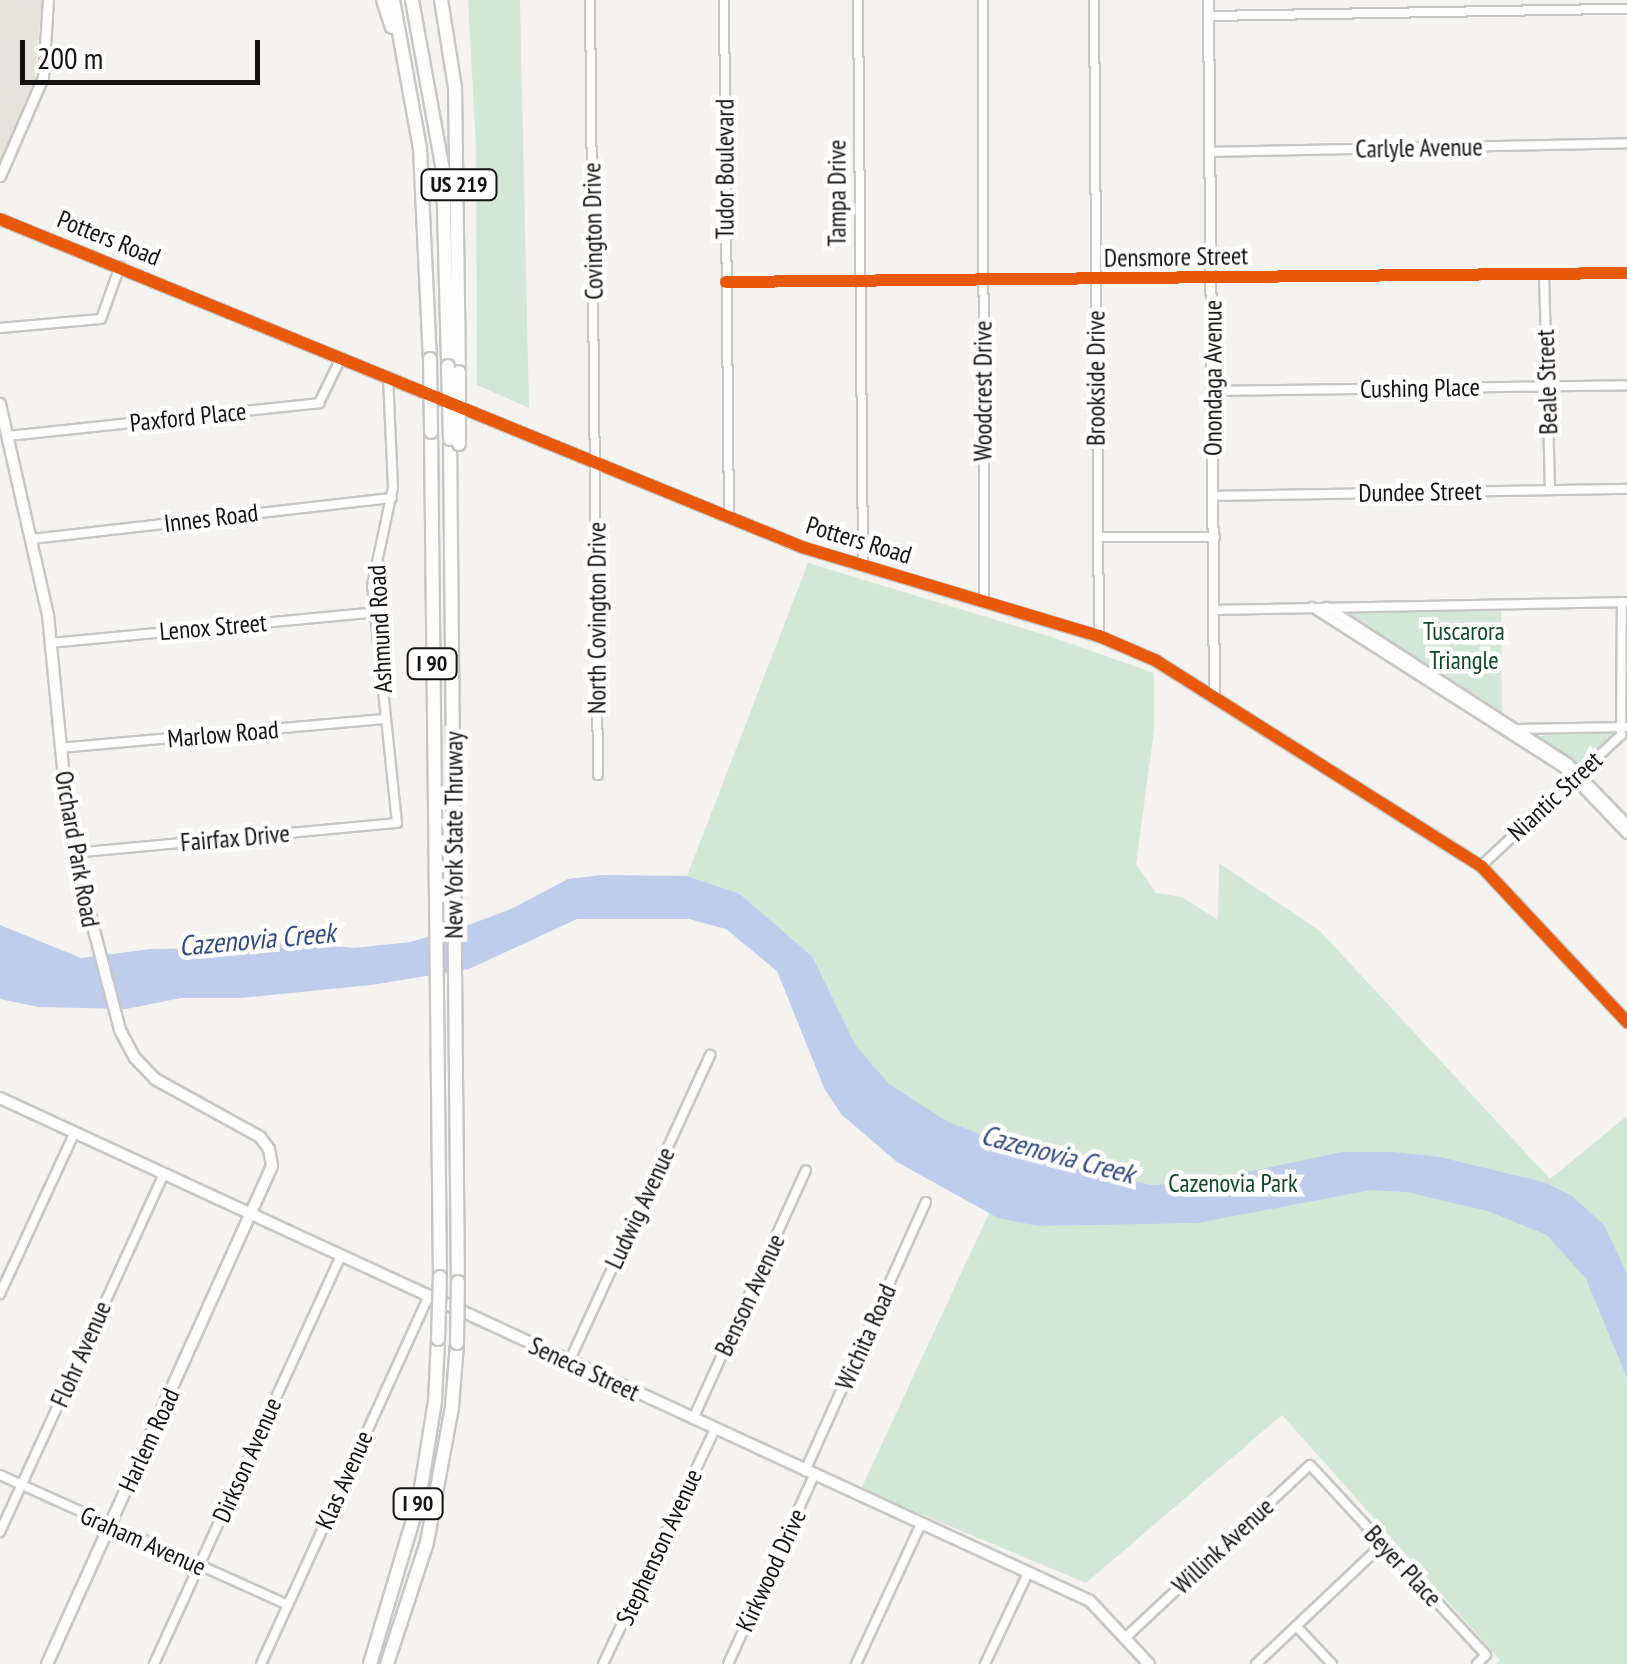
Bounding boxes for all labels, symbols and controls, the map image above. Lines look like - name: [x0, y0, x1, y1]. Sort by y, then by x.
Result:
- scale bar: [25, 20, 265, 82]
- text: 200 m: [37, 38, 103, 77]
- street label: Tudor Boulevard: [710, 99, 740, 239]
- street label: Carlyle Avenue: [1355, 132, 1483, 164]
- street label: Tampa Drive: [822, 140, 852, 246]
- street label: Covington Drive: [577, 162, 609, 300]
- road number: US 219: [419, 168, 499, 202]
- street label: Potters Road: [53, 204, 165, 272]
- street label: Densmore Street: [1104, 241, 1248, 273]
- street label: Onondaga Avenue: [1198, 300, 1228, 456]
- street label: Brookside Drive: [1081, 310, 1111, 446]
- street label: Woodcrest Drive: [968, 321, 998, 461]
- street label: Beale Street: [1530, 329, 1564, 435]
- street label: Cushing Place: [1360, 372, 1480, 404]
- street label: Paxford Place: [128, 396, 248, 438]
- street label: Dundee Street: [1358, 476, 1482, 508]
- street label: Innes Road: [162, 497, 260, 539]
- street label: Potters Road: [803, 510, 915, 570]
- street label: North Covington Drive: [582, 522, 612, 714]
- street label: Ashmund Road: [362, 564, 398, 694]
- street label: Lenox Street: [158, 607, 268, 647]
- park label: Tuscarora Triangle: [1423, 617, 1505, 676]
- road number: I 90: [404, 647, 460, 681]
- street label: Marlow Road: [166, 714, 280, 754]
- street label: New York State Thruway: [439, 730, 469, 940]
- street label: Niantic Street: [1502, 745, 1608, 847]
- street label: Orchard Park Road: [48, 768, 106, 930]
- street label: Fairfax Drive: [179, 818, 291, 858]
- water label: Cazenovia Creek: [177, 915, 337, 963]
- water label: Cazenovia Creek: [978, 1117, 1138, 1191]
- street label: Ludwig Avenue: [599, 1142, 681, 1274]
- park label: Cazenovia Park: [1168, 1168, 1298, 1198]
- street label: Benson Avenue: [709, 1229, 791, 1361]
- street label: Wichita Road: [829, 1280, 903, 1394]
- street label: Flohr Avenue: [44, 1296, 118, 1412]
- street label: Seneca Street: [524, 1330, 644, 1408]
- street label: Harlem Road: [112, 1384, 186, 1496]
- street label: Dirkson Avenue: [206, 1393, 288, 1527]
- street label: Klas Avenue: [309, 1426, 379, 1534]
- street label: Stephenson Avenue: [610, 1464, 708, 1630]
- road number: I 90: [390, 1487, 446, 1521]
- street label: Willink Avenue: [1166, 1491, 1280, 1601]
- street label: Graham Avenue: [75, 1500, 211, 1582]
- street label: Kirkwood Drive: [730, 1504, 812, 1636]
- street label: Beyer Place: [1358, 1519, 1448, 1613]

